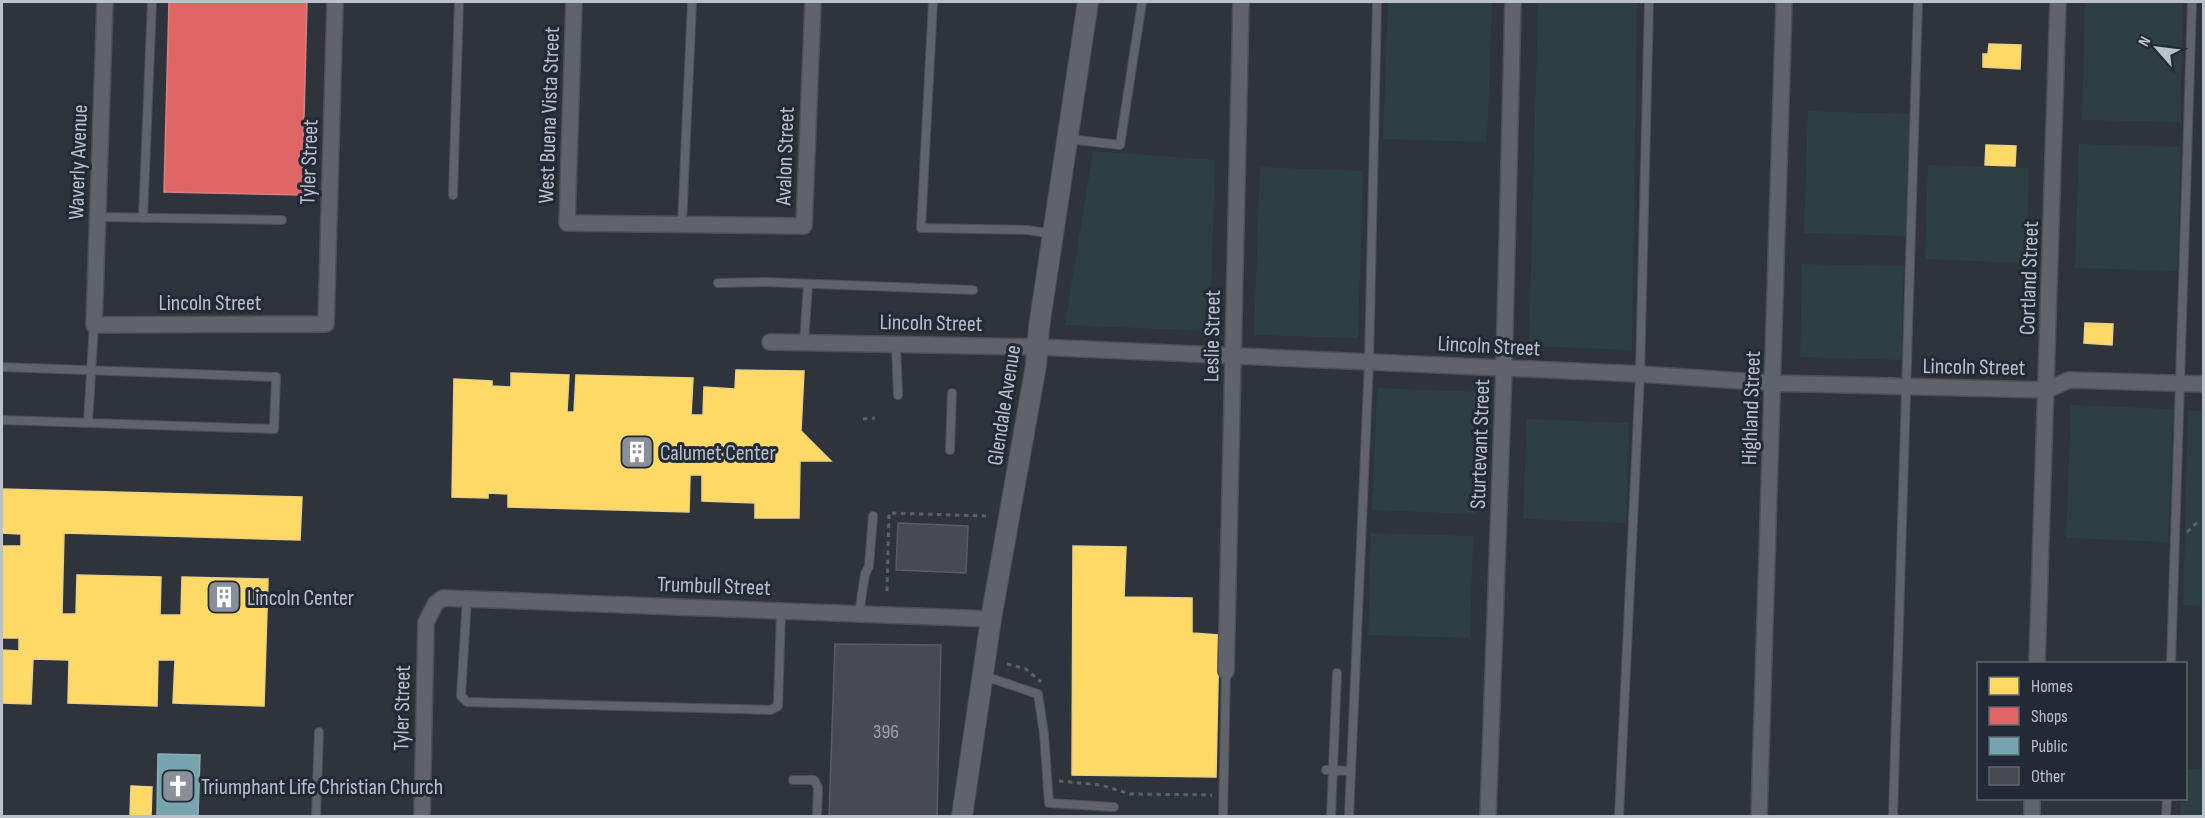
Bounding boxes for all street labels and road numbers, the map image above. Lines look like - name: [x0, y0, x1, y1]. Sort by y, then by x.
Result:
- street label: West Buena Vista Street: [533, 26, 566, 204]
- street label: Waverly Avenue: [63, 104, 94, 220]
- street label: Avalon Street: [770, 106, 801, 207]
- street label: Tyler Street: [295, 118, 324, 205]
- street label: Cortland Street: [2014, 220, 2045, 335]
- street label: Leslie Street: [1198, 289, 1227, 382]
- street label: Lincoln Street: [159, 290, 262, 317]
- street label: Lincoln Street: [879, 309, 983, 338]
- street label: Lincoln Street: [1437, 330, 1541, 363]
- street label: Glendale Avenue: [982, 343, 1027, 467]
- street label: Highland Street: [1736, 350, 1767, 466]
- street label: Lincoln Street: [1922, 353, 2026, 382]
- street label: Sturtevant Street: [1465, 378, 1496, 509]
- street label: Trumbull Street: [657, 571, 771, 602]
- street label: Tyler Street: [388, 665, 417, 751]

